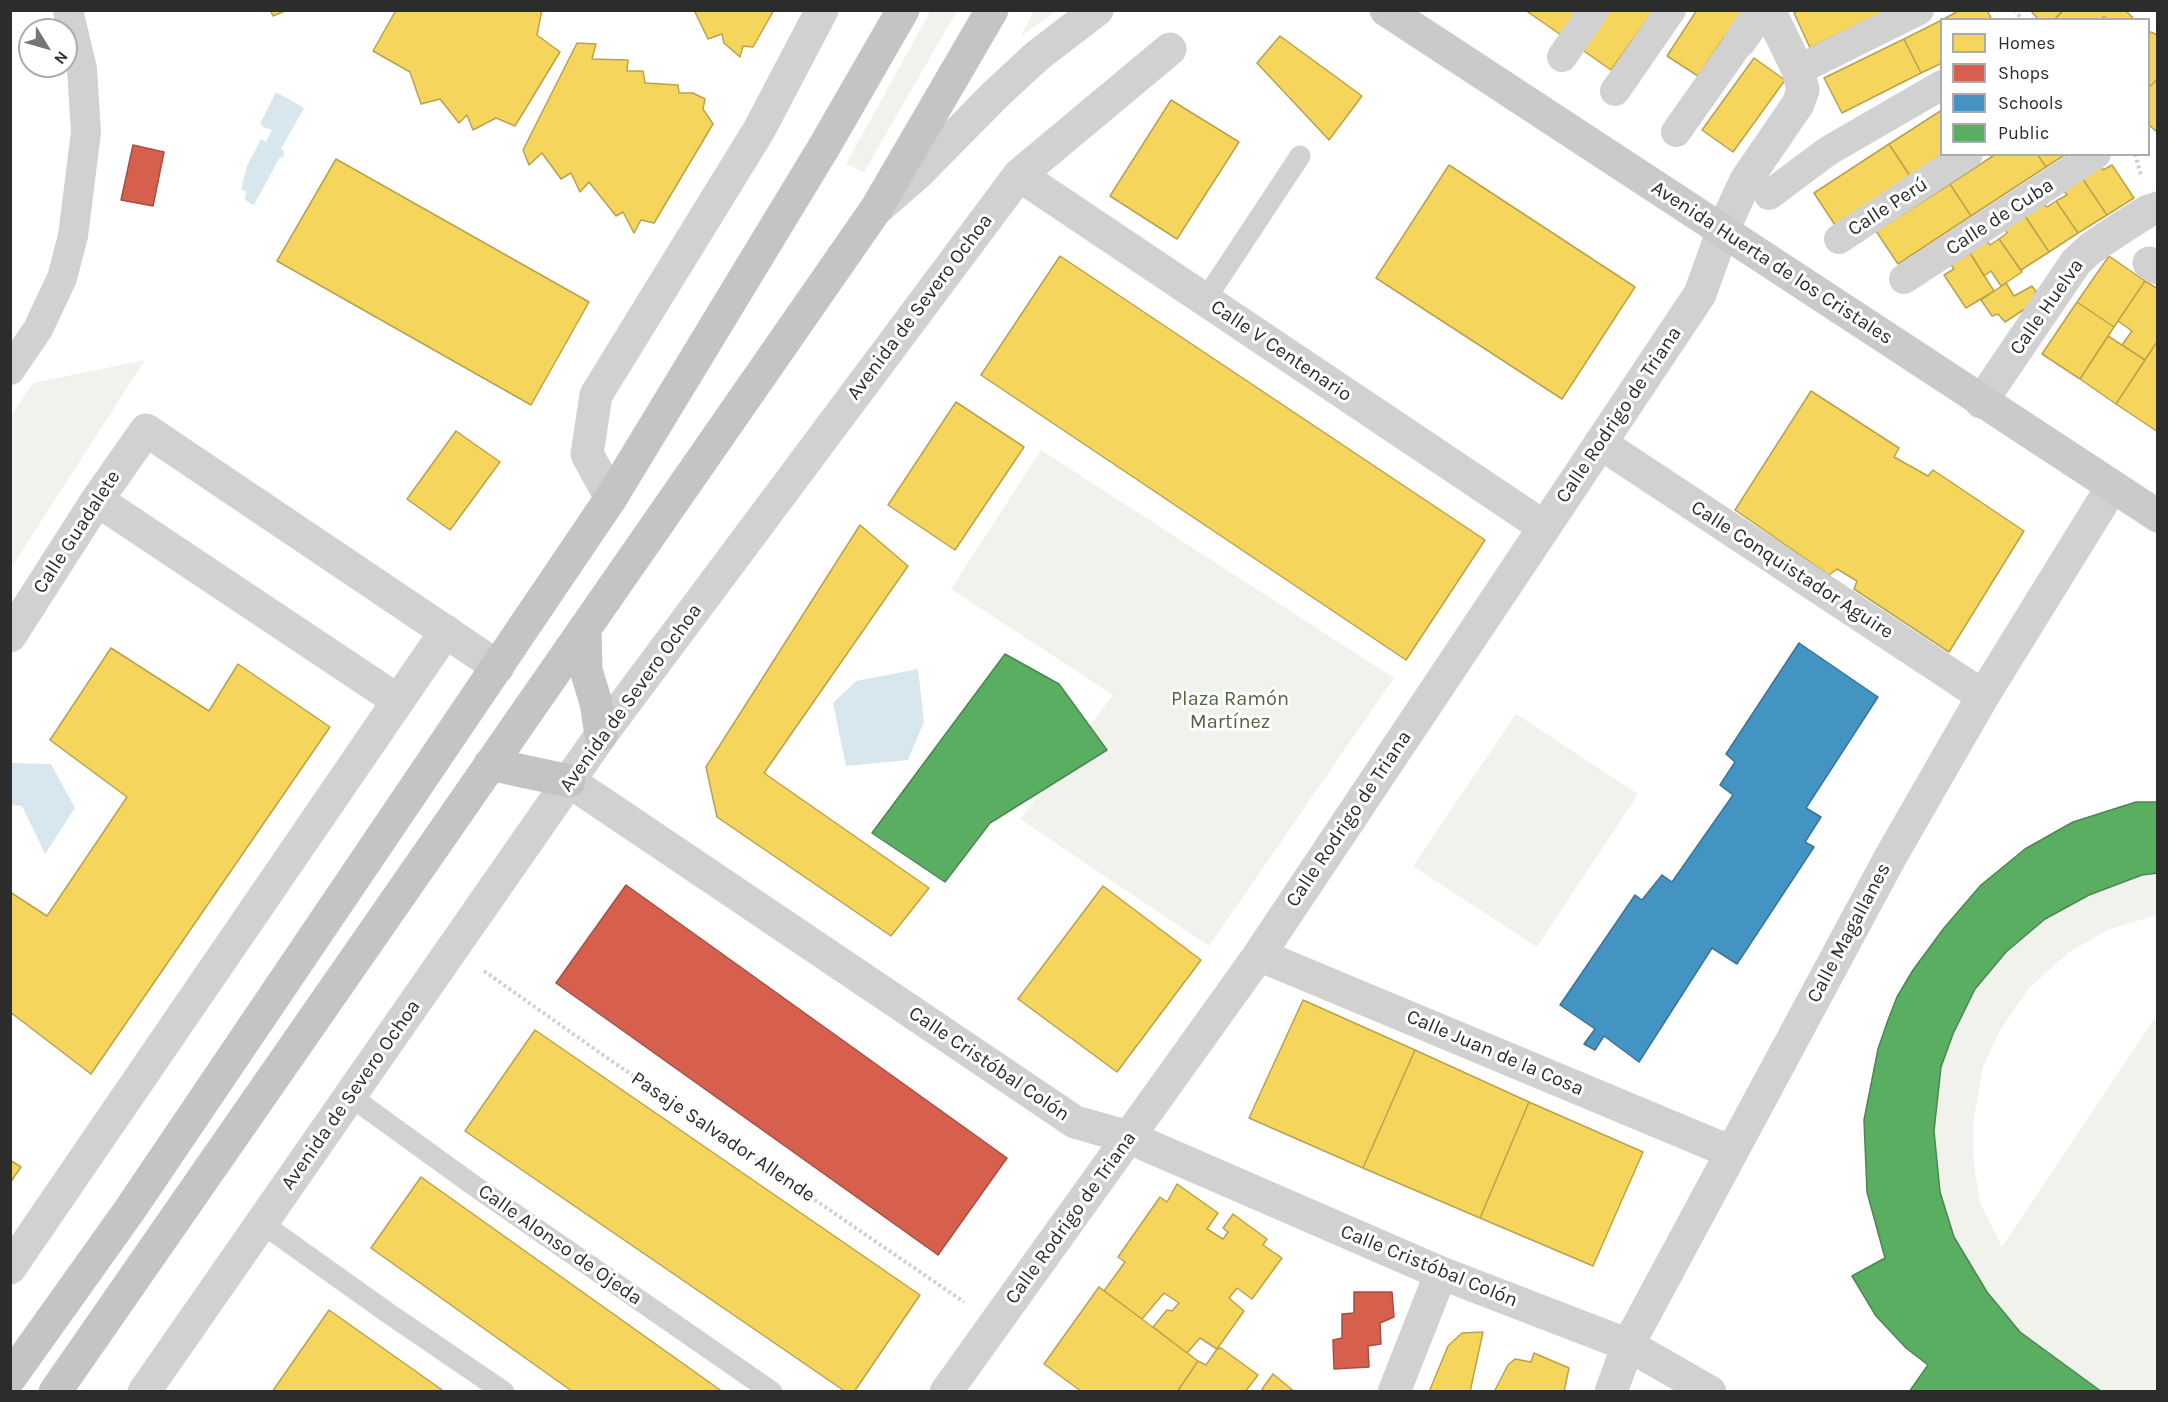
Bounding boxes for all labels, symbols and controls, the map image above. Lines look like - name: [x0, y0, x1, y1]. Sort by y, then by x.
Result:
- north arrow: [18, 18, 78, 78]
- legend: [1940, 18, 2150, 156]
- text: Homes: [1998, 32, 2055, 54]
- text: N: [50, 48, 72, 68]
- text: Shops: [1998, 62, 2050, 84]
- text: Schools: [1998, 92, 2063, 114]
- text: Public: [1998, 122, 2049, 144]
- street label: Calle Perú: [1844, 172, 1932, 242]
- street label: Calle de Cuba: [1942, 173, 2058, 261]
- street label: Avenida Huerta de los Cristales: [1647, 176, 1897, 350]
- street label: Avenida de Severo Ochoa: [842, 209, 998, 405]
- street label: Calle Huelva: [2005, 254, 2089, 360]
- street label: Calle V Centenario: [1206, 295, 1356, 407]
- street label: Calle Rodrigo de Triana: [1551, 322, 1687, 508]
- street label: Calle Guadalete: [28, 466, 126, 598]
- street label: Calle Conquistador Aguire: [1686, 495, 1898, 645]
- street label: Avenida de Severo Ochoa: [555, 599, 707, 797]
- park label: Plaza Ramón Martínez: [1171, 687, 1289, 734]
- street label: Calle Rodrigo de Triana: [1281, 726, 1417, 912]
- street label: Calle Magallanes: [1802, 859, 1896, 1007]
- street label: Avenida de Severo Ochoa: [276, 995, 426, 1195]
- street label: Calle Cristóbal Colón: [904, 1001, 1074, 1127]
- street label: Calle Juan de la Cosa: [1403, 1005, 1587, 1101]
- street label: Pasaje Salvador Allende: [627, 1067, 819, 1207]
- street label: Calle Rodrigo de Triana: [1000, 1127, 1142, 1309]
- street label: Calle Alonso de Ojeda: [473, 1179, 647, 1311]
- street label: Calle Cristóbal Colón: [1337, 1219, 1521, 1313]

